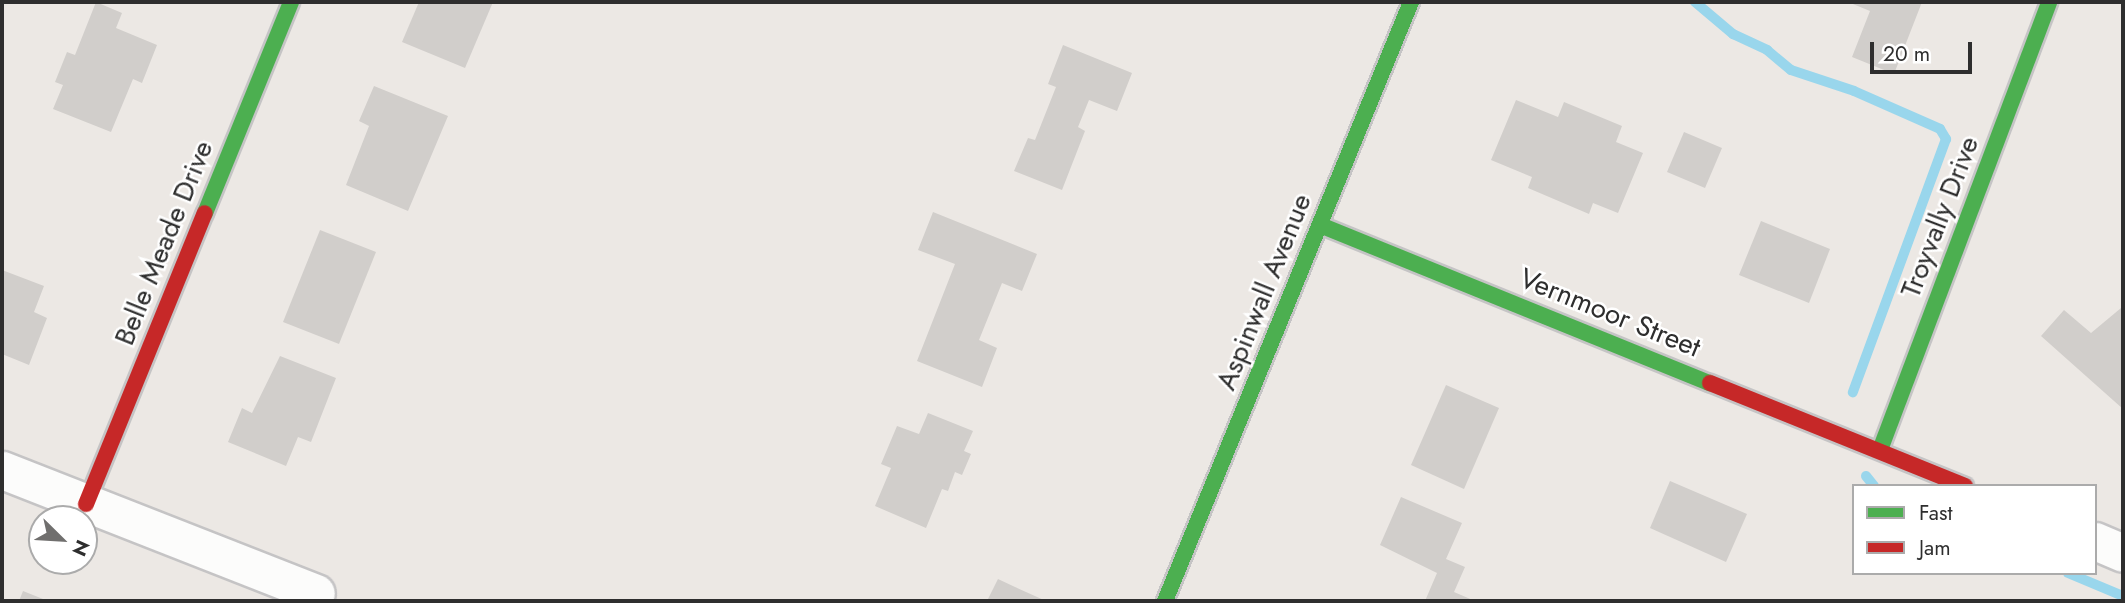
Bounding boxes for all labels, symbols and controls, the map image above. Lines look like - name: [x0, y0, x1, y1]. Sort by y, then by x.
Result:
- scale bar: [1873, 28, 1974, 72]
- text: 20 m: [1883, 39, 1930, 69]
- street label: Troyvally Drive: [1894, 132, 1986, 302]
- street label: Belle Meade Drive: [108, 136, 220, 350]
- street label: Aspinwall Avenue: [1209, 189, 1319, 395]
- street label: Vernmoor Street: [1515, 261, 1705, 365]
- legend: [1852, 484, 2097, 575]
- text: Fast: [1919, 498, 1952, 528]
- north arrow: [28, 505, 98, 575]
- text: Jam: [1919, 533, 1951, 563]
- text: N: [65, 536, 96, 560]

